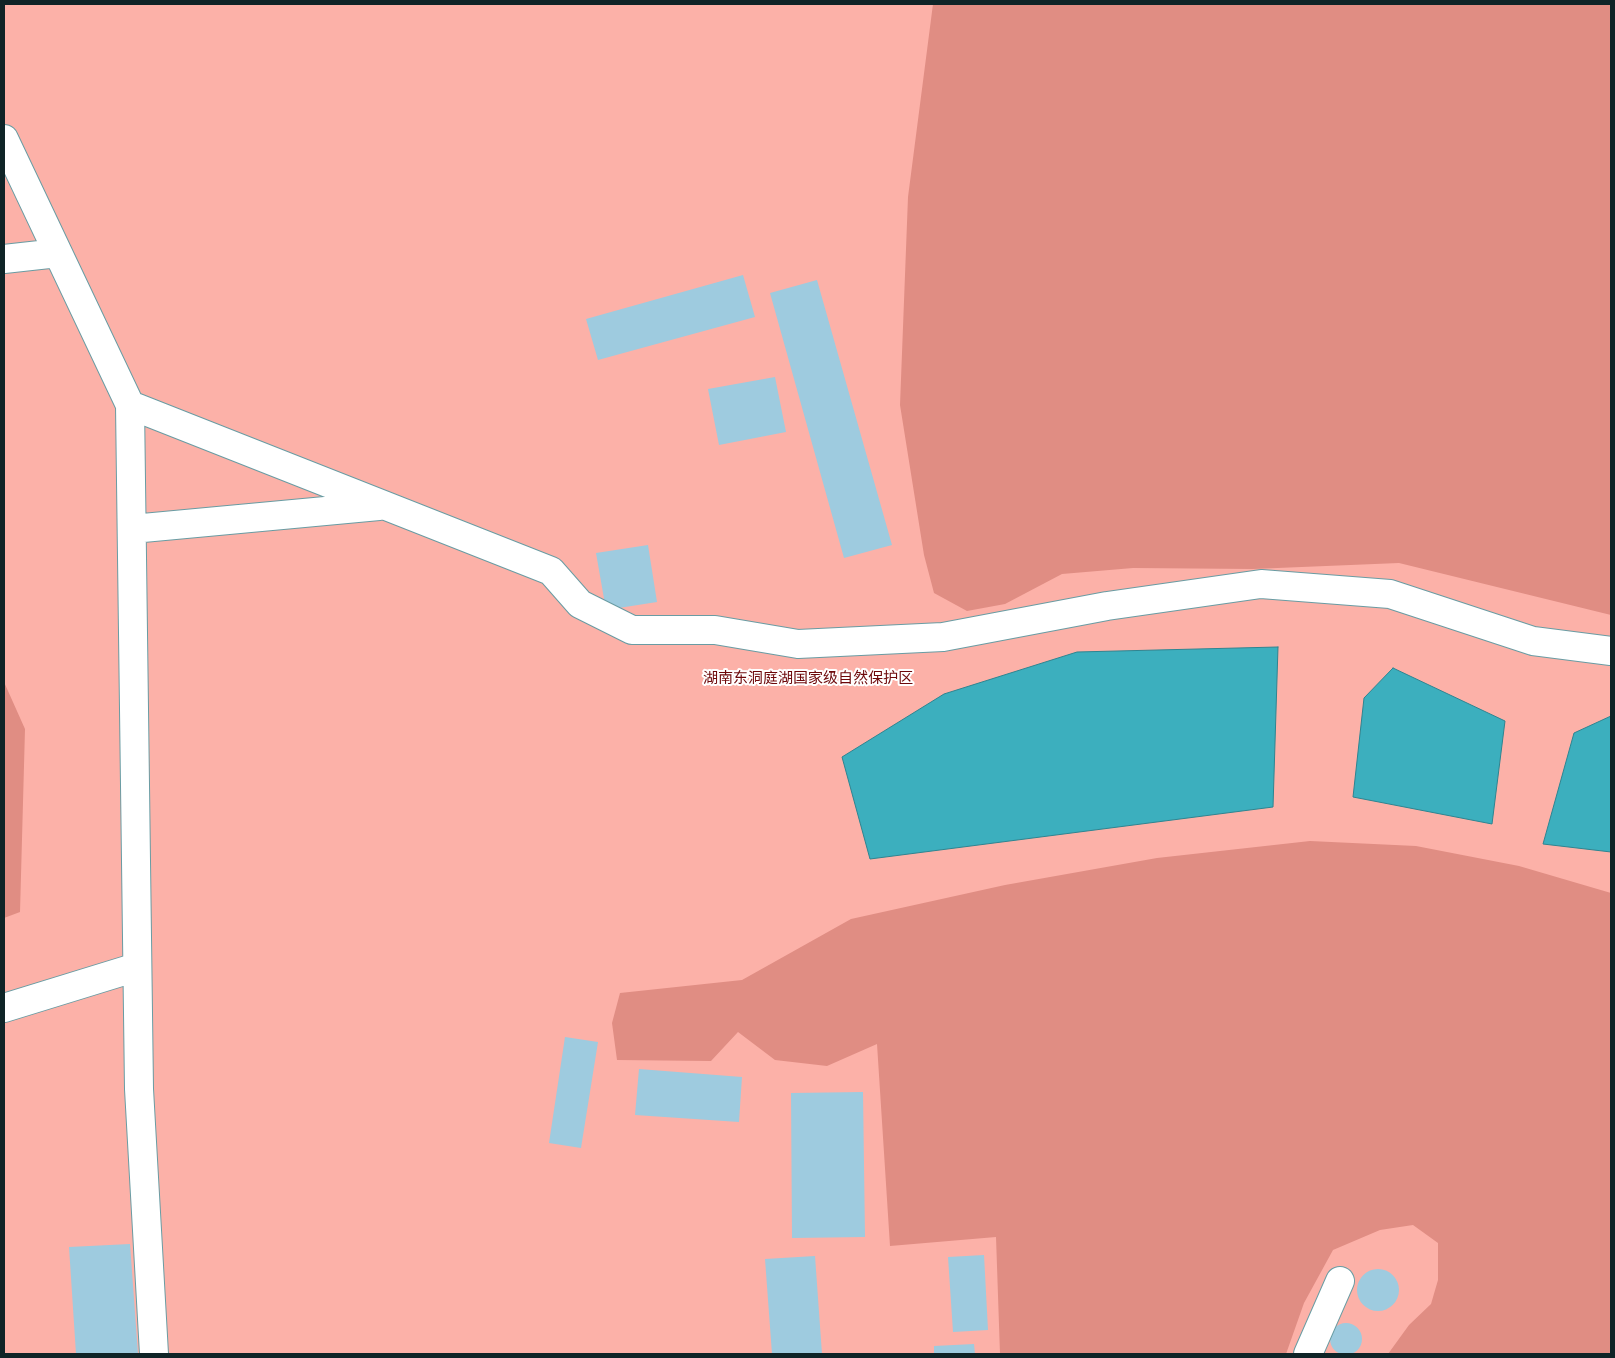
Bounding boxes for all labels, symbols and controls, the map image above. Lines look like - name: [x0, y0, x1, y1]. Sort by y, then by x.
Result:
- park label: 湖南东洞庭湖国家级自然保护区: [703, 670, 913, 688]

